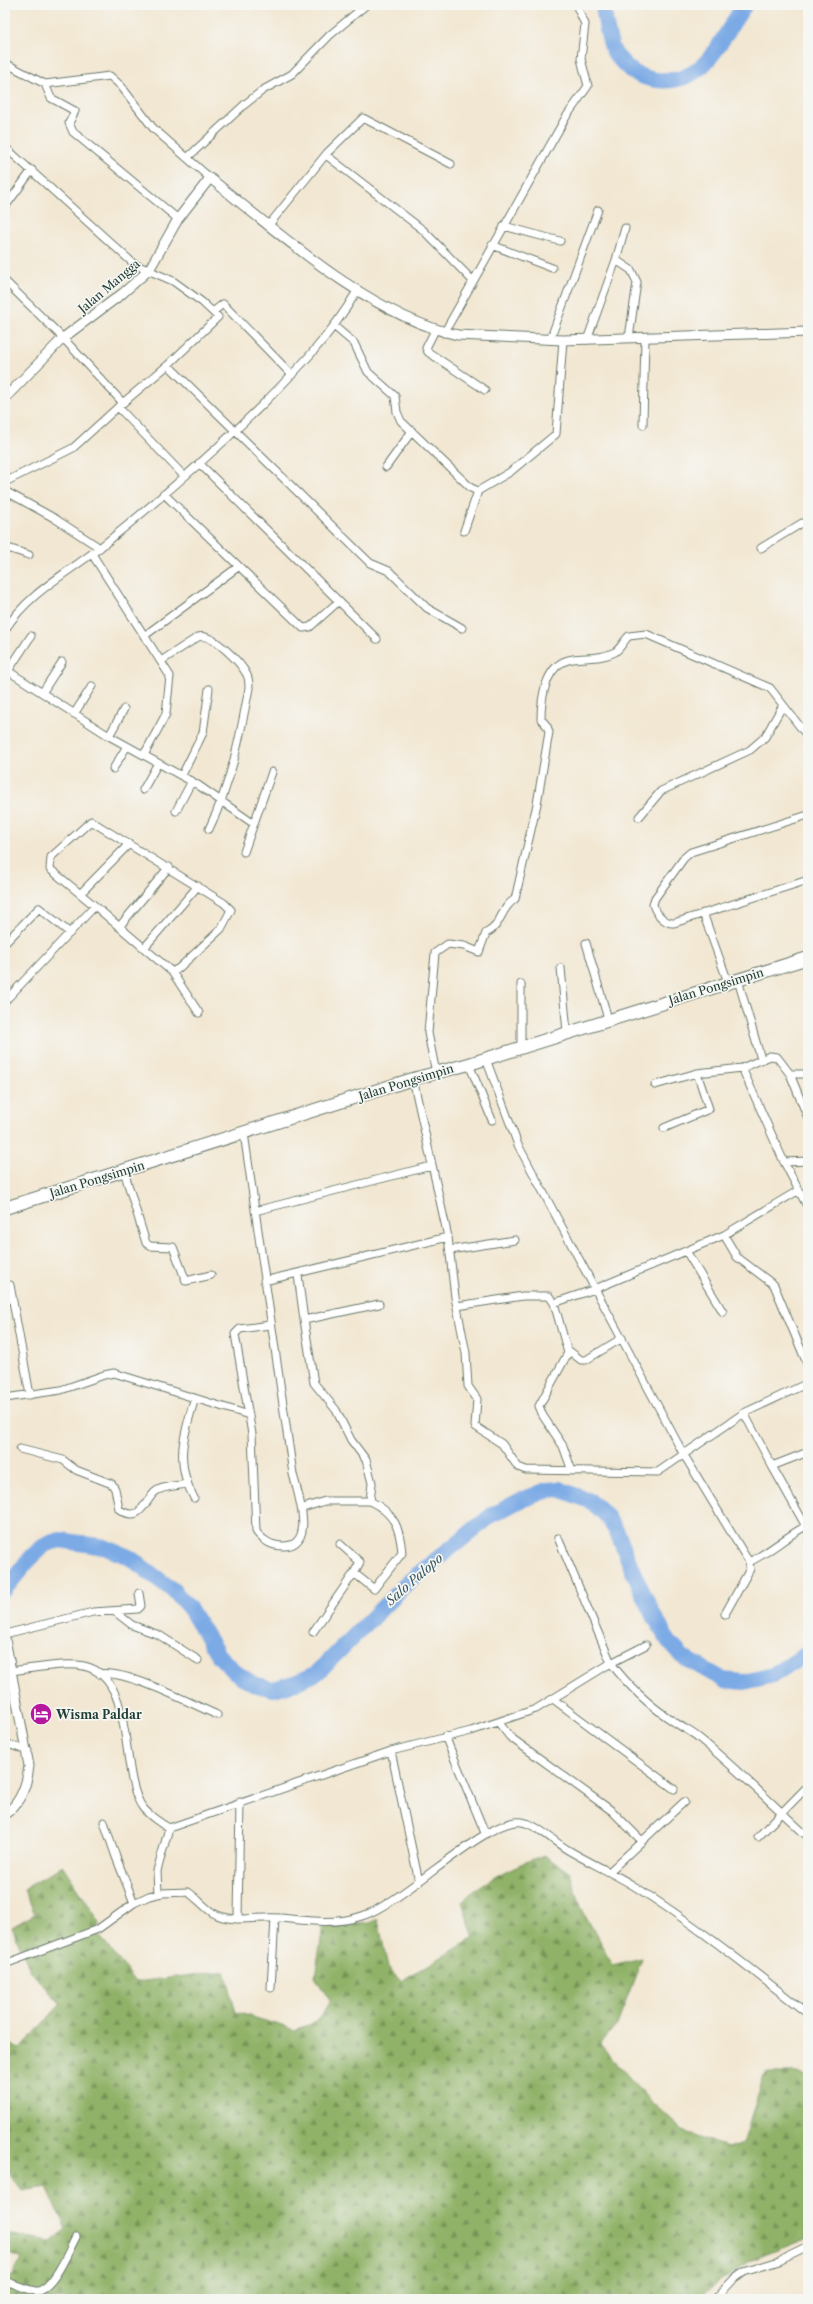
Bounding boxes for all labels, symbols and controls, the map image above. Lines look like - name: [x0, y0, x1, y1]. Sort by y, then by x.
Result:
- street label: Jalan Mangga: [74, 255, 143, 317]
- street label: Jalan Pongsimpin: [665, 964, 766, 1008]
- street label: Jalan Pongsimpin: [355, 1060, 456, 1104]
- street label: Jalan Pongsimpin: [46, 1157, 147, 1201]
- water label: Salo Palopo: [381, 1550, 446, 1609]
- hotel icon: Wisma Paldar: [28, 1701, 54, 1727]
- place label: Wisma Paldar: [55, 1707, 142, 1722]

